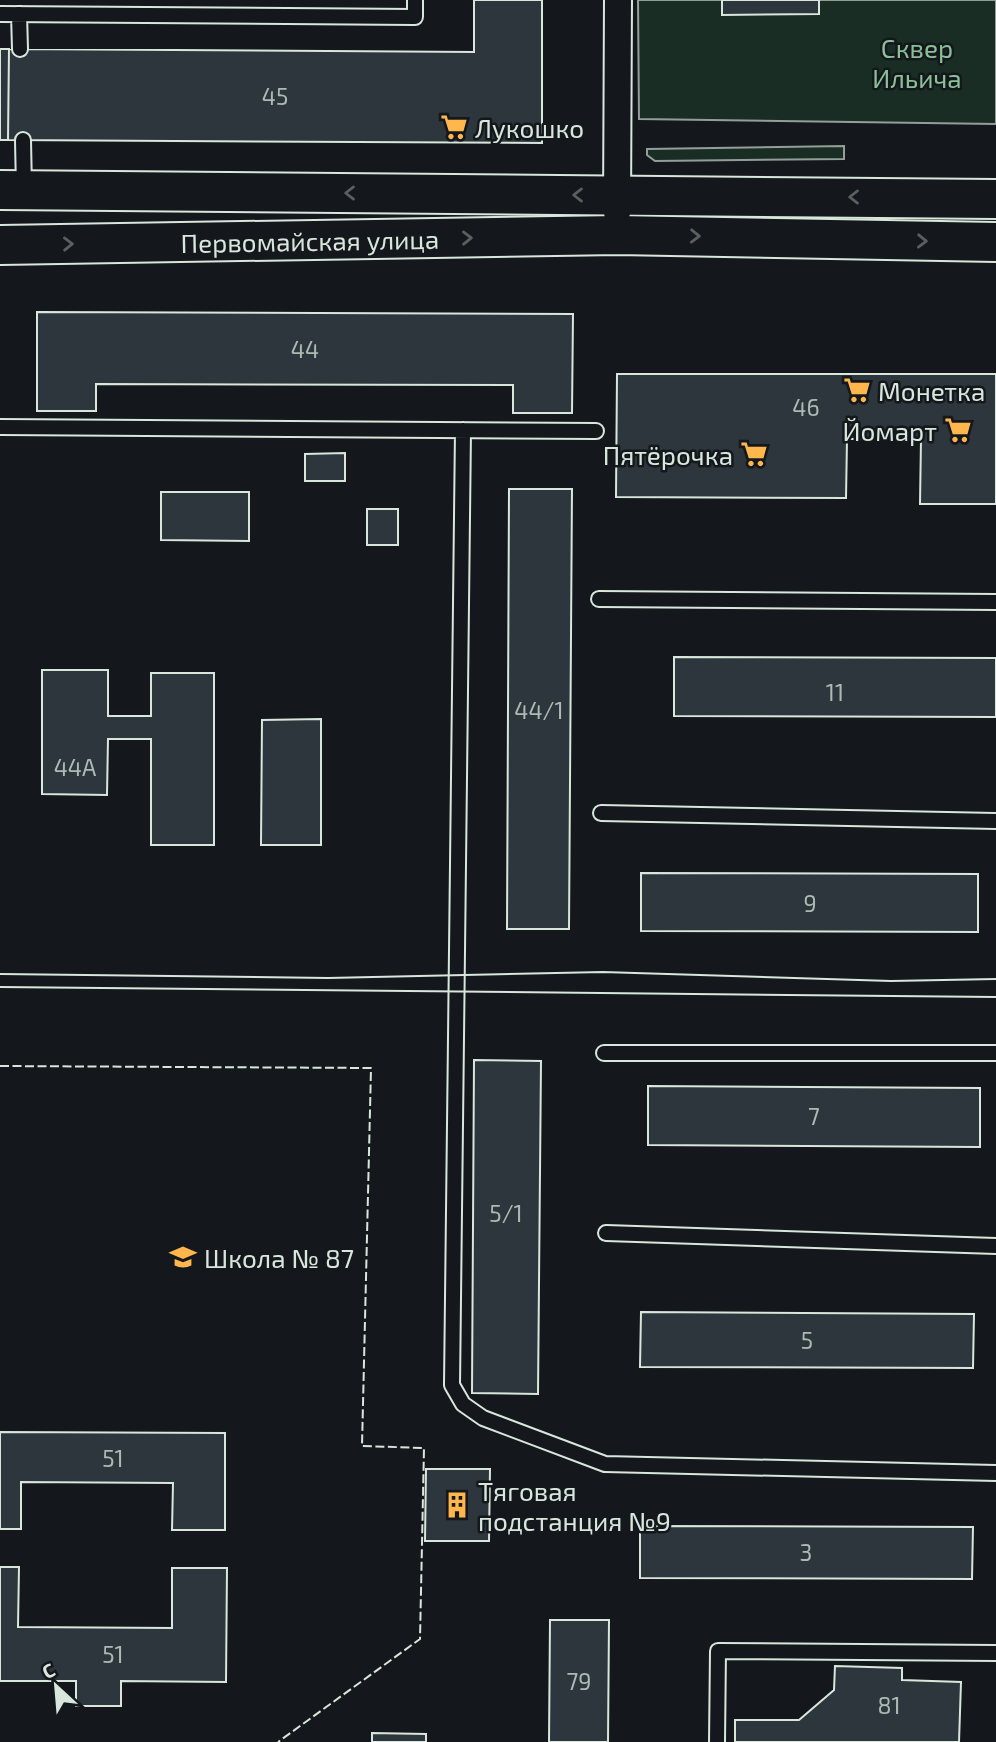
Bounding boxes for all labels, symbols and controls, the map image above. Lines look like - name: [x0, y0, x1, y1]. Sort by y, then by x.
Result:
- park label: Сквер Ильича: [872, 32, 962, 93]
- house number: 45: [262, 82, 288, 110]
- supermarket icon: Лукошко: [439, 112, 469, 142]
- place label: Лукошко: [475, 112, 584, 144]
- one-way arrow: [345, 185, 355, 201]
- one-way arrow: [572, 187, 583, 203]
- one-way arrow: [849, 190, 860, 205]
- street label: Первомайская улица: [180, 222, 440, 258]
- one-way arrow: [689, 229, 700, 244]
- one-way arrow: [462, 230, 473, 245]
- one-way arrow: [917, 233, 928, 248]
- one-way arrow: [63, 236, 74, 252]
- house number: 44: [291, 335, 319, 363]
- supermarket icon: Монетка: [842, 375, 872, 405]
- place label: Монетка: [878, 375, 985, 406]
- house number: 46: [792, 393, 820, 421]
- place label: Йомарт: [842, 415, 937, 446]
- supermarket icon: Йомарт: [943, 415, 973, 445]
- place label: Пятёрочка: [603, 439, 733, 470]
- supermarket icon: Пятёрочка: [739, 439, 769, 469]
- house number: 11: [826, 678, 844, 706]
- house number: 44/1: [514, 696, 564, 724]
- house number: 44А: [54, 753, 97, 781]
- house number: 9: [803, 889, 817, 917]
- house number: 7: [808, 1102, 820, 1130]
- house number: 5/1: [489, 1199, 523, 1227]
- school or university icon: Школа № 87: [168, 1242, 198, 1272]
- place label: Школа № 87: [204, 1242, 354, 1273]
- house number: 5: [801, 1326, 813, 1354]
- house number: 51: [102, 1444, 124, 1472]
- place label: Тяговая подстанция №9: [478, 1475, 671, 1536]
- building icon: Тяговая подстанция №9: [442, 1490, 472, 1520]
- house number: 3: [800, 1538, 812, 1566]
- house number: 51: [102, 1640, 124, 1668]
- north arrow: [21, 1651, 91, 1721]
- text: С: [38, 1657, 58, 1683]
- house number: 79: [567, 1667, 591, 1695]
- house number: 81: [877, 1691, 901, 1719]

